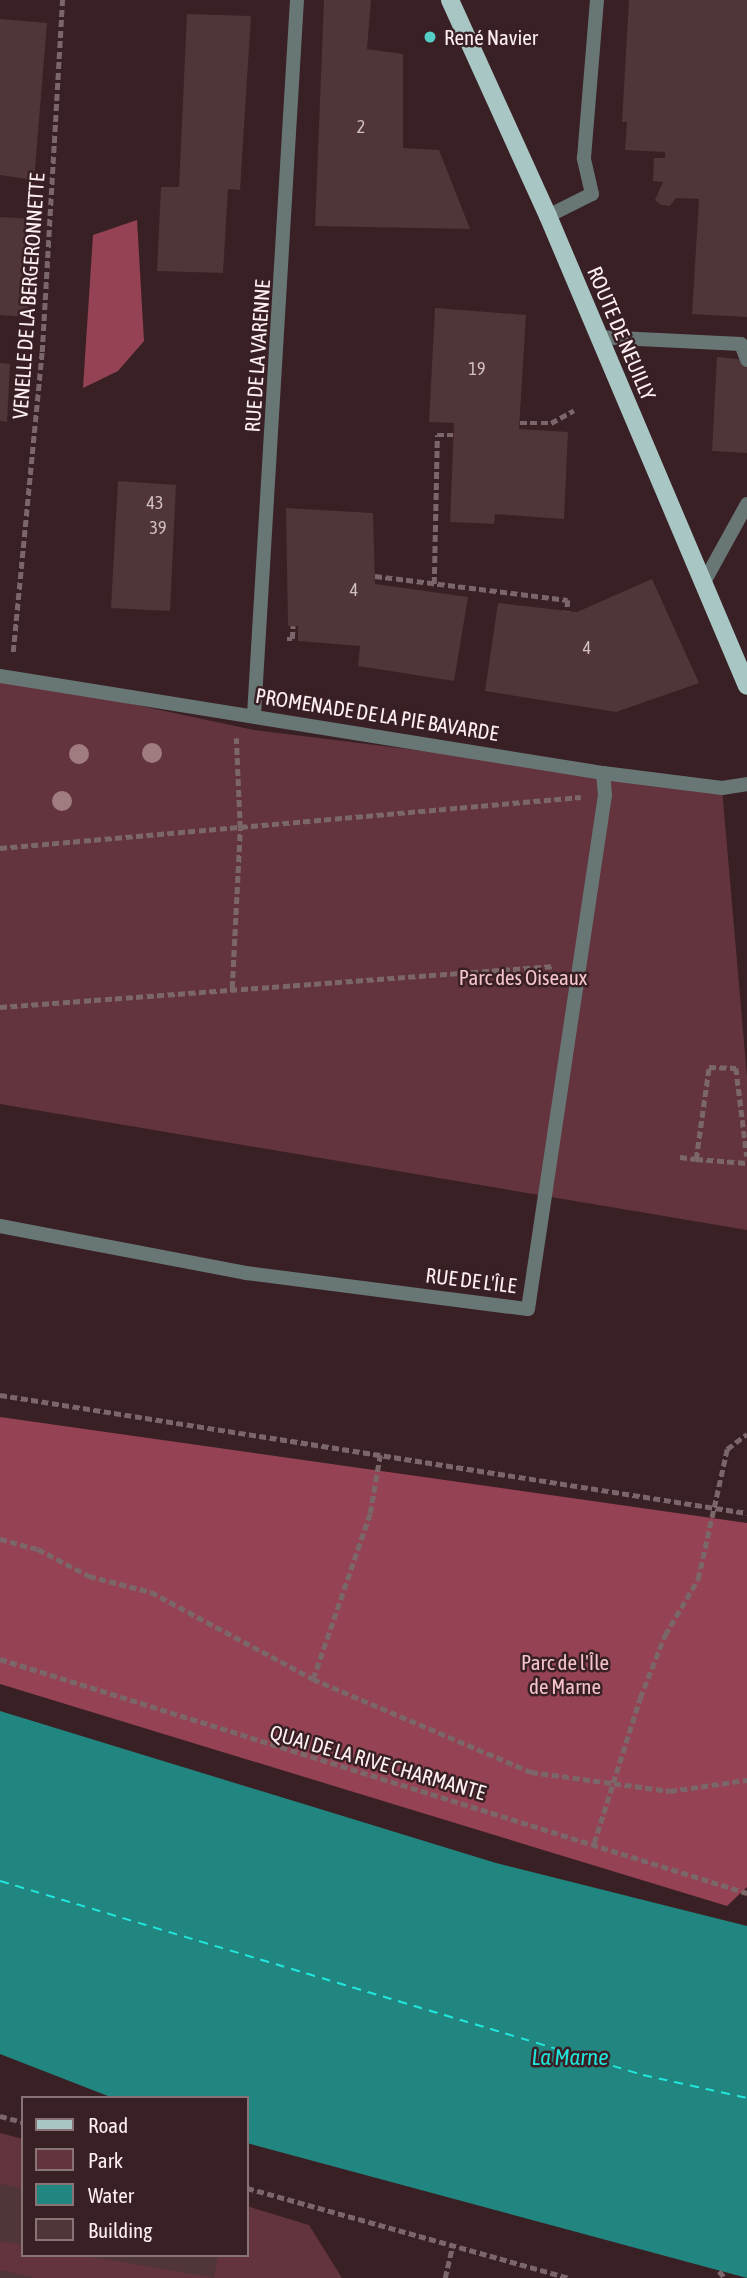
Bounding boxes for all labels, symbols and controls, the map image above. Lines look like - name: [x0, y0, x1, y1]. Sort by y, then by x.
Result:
- place label: René Navier: [444, 24, 538, 50]
- marker: René Navier: [422, 29, 438, 45]
- house number: 2: [357, 116, 365, 138]
- street label: VENELLE DE LA BERGERONNETTE: [7, 172, 49, 420]
- street label: ROUTE DE NEUILLY: [583, 262, 661, 404]
- street label: RUE DE LA VARENNE: [239, 279, 275, 433]
- house number: 19: [469, 358, 485, 380]
- house number: 43: [147, 492, 163, 514]
- house number: 39: [150, 517, 166, 539]
- house number: 4: [350, 579, 358, 601]
- house number: 4: [583, 637, 591, 659]
- street label: PROMENADE DE LA PIE BAVARDE: [254, 682, 500, 746]
- park label: Parc des Oiseaux: [459, 964, 587, 990]
- street label: RUE DE L'ÎLE: [424, 1262, 518, 1298]
- park label: Parc de l'Île de Marne: [521, 1649, 609, 1699]
- street label: QUAI DE LA RIVE CHARMANTE: [267, 1719, 489, 1805]
- water label: La Marne: [531, 2043, 609, 2071]
- legend: [21, 2096, 248, 2257]
- text: Road: [88, 2113, 128, 2137]
- text: Park: [88, 2148, 123, 2172]
- text: Water: [88, 2183, 134, 2207]
- text: Building: [88, 2218, 152, 2242]

